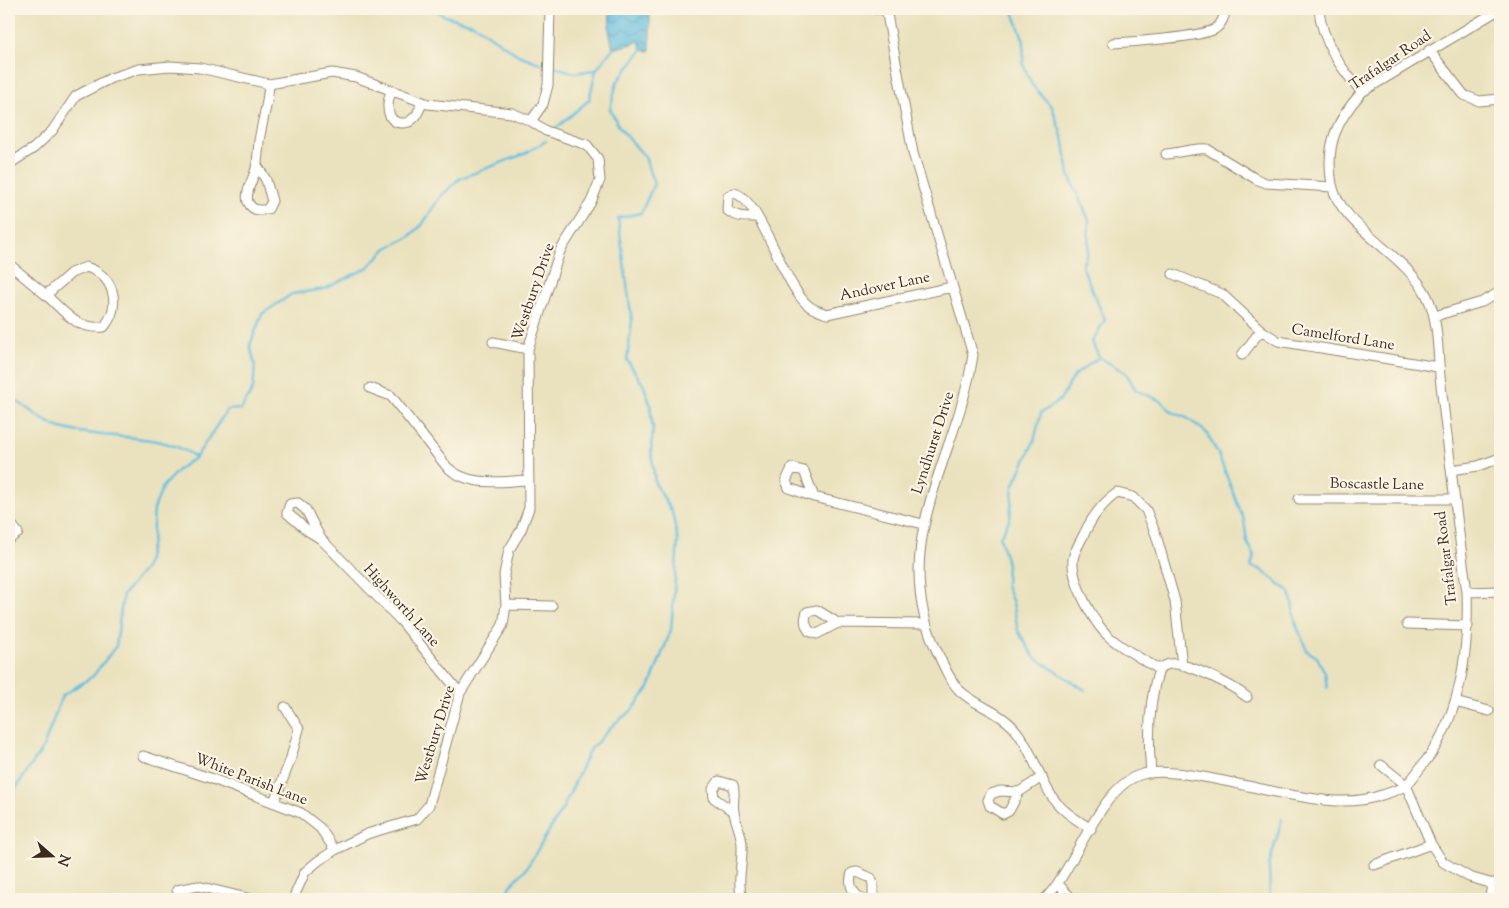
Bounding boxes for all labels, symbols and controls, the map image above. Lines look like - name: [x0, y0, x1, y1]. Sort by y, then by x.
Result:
- street label: Trafalgar Road: [1346, 26, 1436, 96]
- street label: Westbury Drive: [507, 240, 561, 344]
- street label: Andover Lane: [838, 267, 932, 307]
- street label: Camelford Lane: [1290, 319, 1396, 357]
- street label: Lyndhurst Drive: [908, 389, 960, 497]
- street label: Boscastle Lane: [1330, 474, 1424, 496]
- street label: Trafalgar Road: [1431, 509, 1463, 606]
- street label: Highworth Lane: [358, 560, 444, 652]
- street label: Westbury Drive: [411, 683, 461, 787]
- street label: White Parish Lane: [192, 749, 310, 811]
- north arrow: [28, 830, 78, 880]
- text: N: [51, 851, 74, 868]

